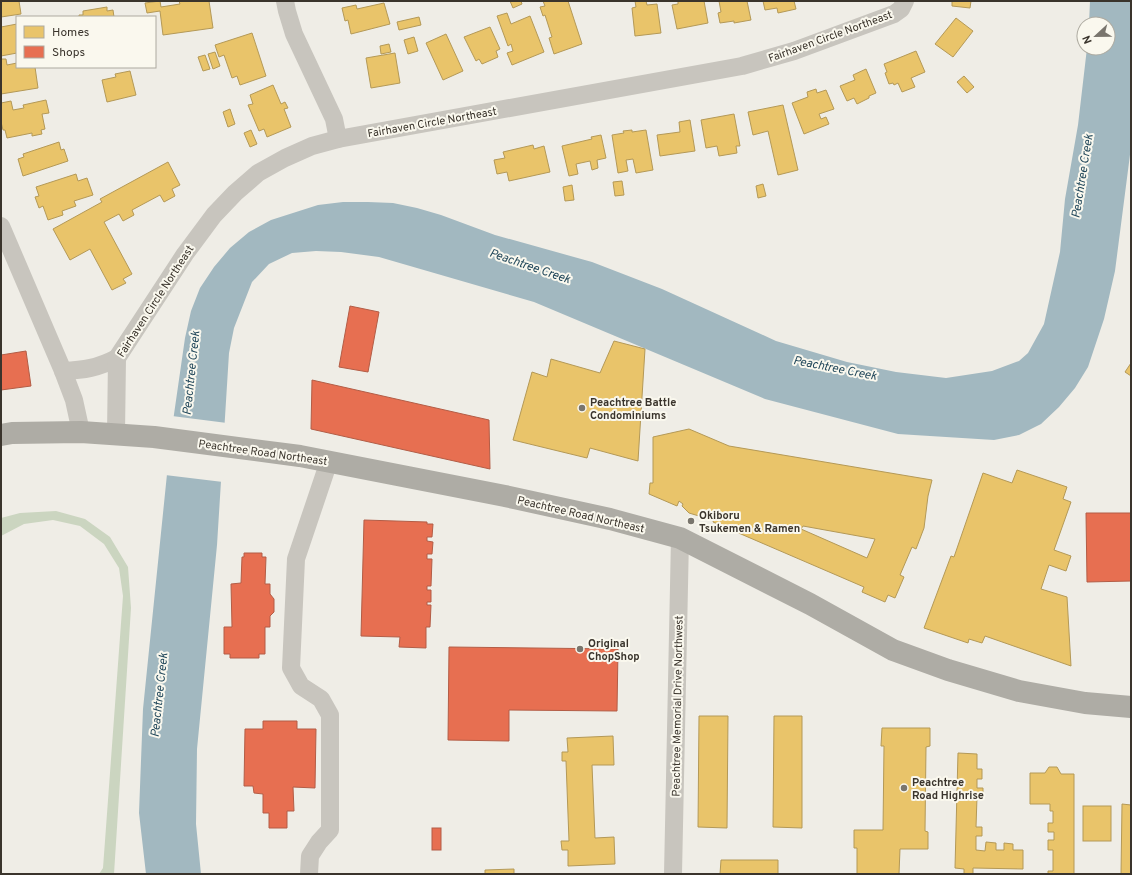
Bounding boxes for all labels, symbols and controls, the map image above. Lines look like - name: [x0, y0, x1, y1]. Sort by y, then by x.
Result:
- street label: Fairhaven Circle Northeast: [766, 8, 894, 66]
- legend: [16, 16, 156, 68]
- north arrow: [1076, 16, 1116, 56]
- text: Homes: [52, 25, 89, 41]
- text: N: [1080, 33, 1096, 46]
- text: Shops: [52, 45, 85, 61]
- street label: Fairhaven Circle Northeast: [367, 105, 498, 141]
- water label: Peachtree Creek: [1068, 132, 1098, 219]
- street label: Fairhaven Circle Northeast: [114, 243, 197, 360]
- water label: Peachtree Creek: [487, 246, 573, 289]
- water label: Peachtree Creek: [180, 329, 204, 416]
- water label: Peachtree Creek: [792, 353, 879, 385]
- place label: Peachtree Battle Condominiums: [590, 396, 676, 423]
- marker: Peachtree Battle Condominiums: [577, 403, 587, 413]
- street label: Peachtree Road Northeast: [197, 437, 328, 469]
- street label: Peachtree Road Northeast: [516, 494, 646, 536]
- place label: Okiboru Tsukemen & Ramen: [699, 509, 800, 536]
- marker: Okiboru Tsukemen & Ramen: [686, 516, 696, 526]
- street label: Peachtree Memorial Drive Northwest: [669, 615, 687, 797]
- place label: Original ChopShop: [588, 637, 640, 664]
- marker: Original ChopShop: [575, 644, 585, 654]
- water label: Peachtree Creek: [148, 651, 172, 738]
- place label: Peachtree Road Highrise: [912, 776, 984, 803]
- marker: Peachtree Road Highrise: [899, 783, 909, 793]

